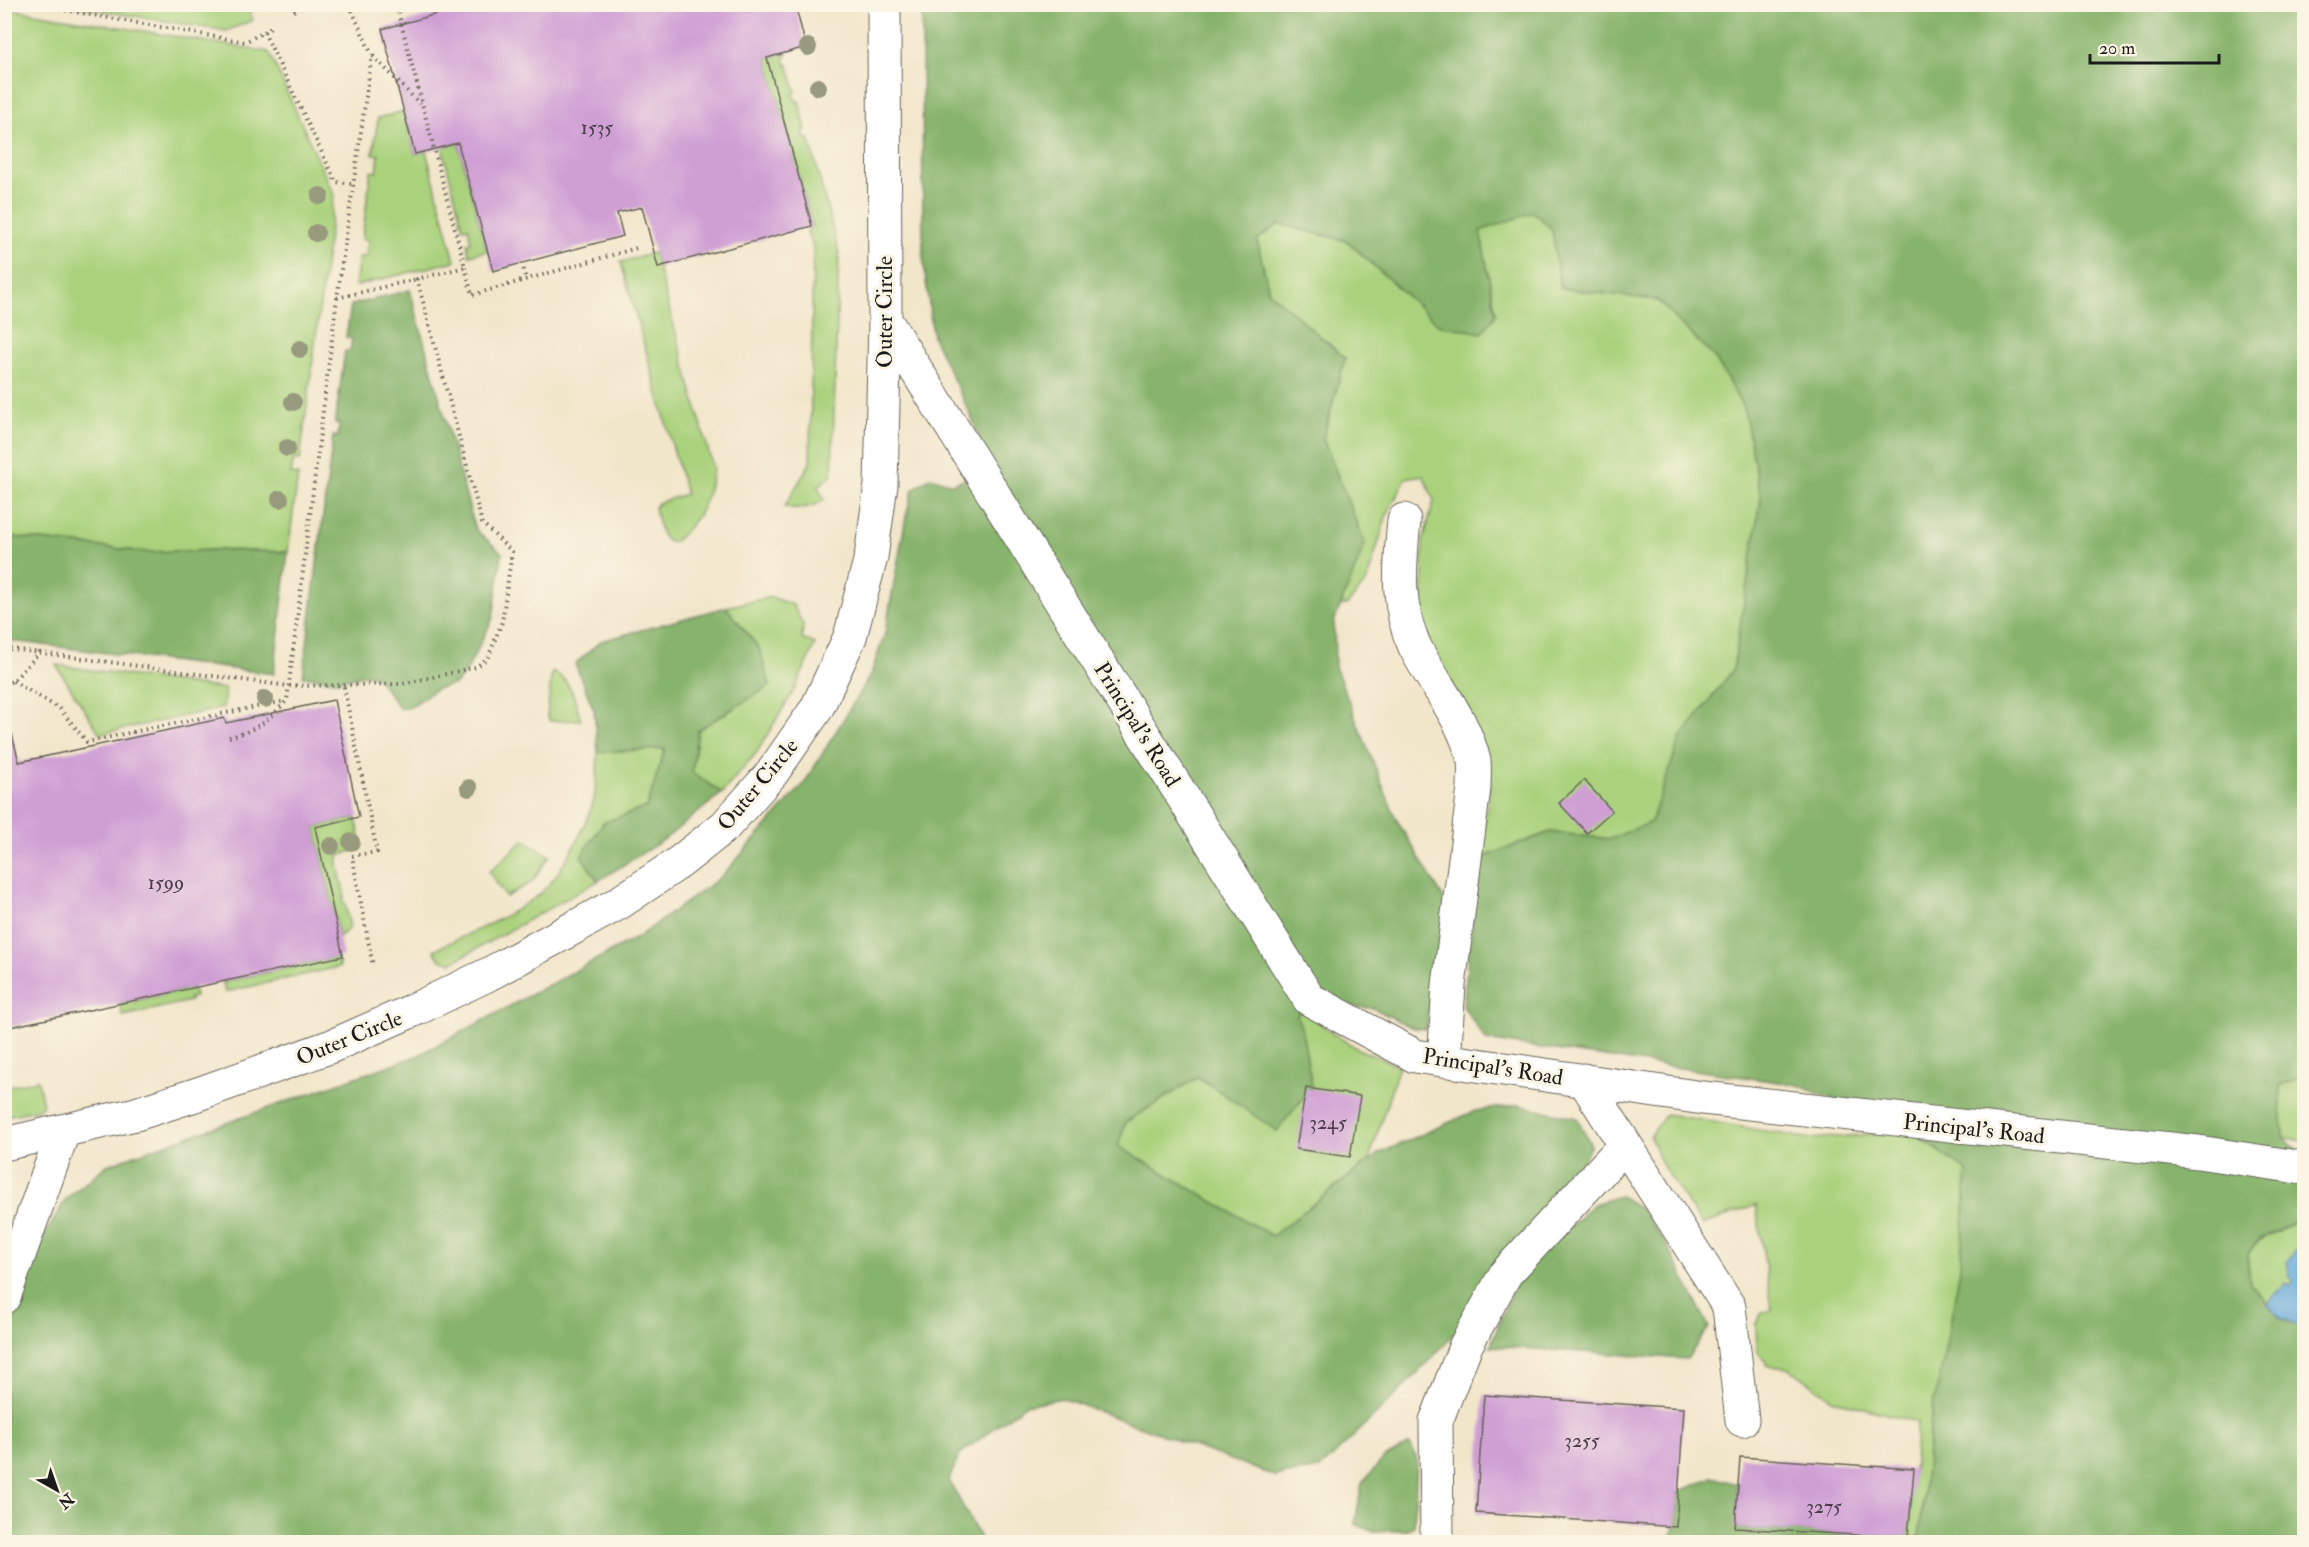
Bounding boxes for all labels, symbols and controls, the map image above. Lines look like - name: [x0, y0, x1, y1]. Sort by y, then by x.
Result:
- scale bar: [2090, 27, 2219, 65]
- text: 20 m: [2099, 37, 2135, 60]
- house number: 1535: [581, 115, 613, 140]
- street label: Outer Circle: [871, 256, 899, 368]
- street label: Principal's Road: [1087, 657, 1187, 793]
- street label: Outer Circle: [711, 733, 804, 837]
- house number: 1599: [148, 870, 184, 895]
- street label: Outer Circle: [292, 1004, 406, 1072]
- street label: Principal's Road: [1420, 1042, 1565, 1093]
- street label: Principal's Road: [1902, 1108, 2046, 1151]
- house number: 3245: [1309, 1110, 1347, 1135]
- house number: 3255: [1564, 1428, 1600, 1453]
- north arrow: [27, 1460, 87, 1520]
- text: N: [54, 1488, 79, 1513]
- house number: 3275: [1806, 1494, 1842, 1519]

